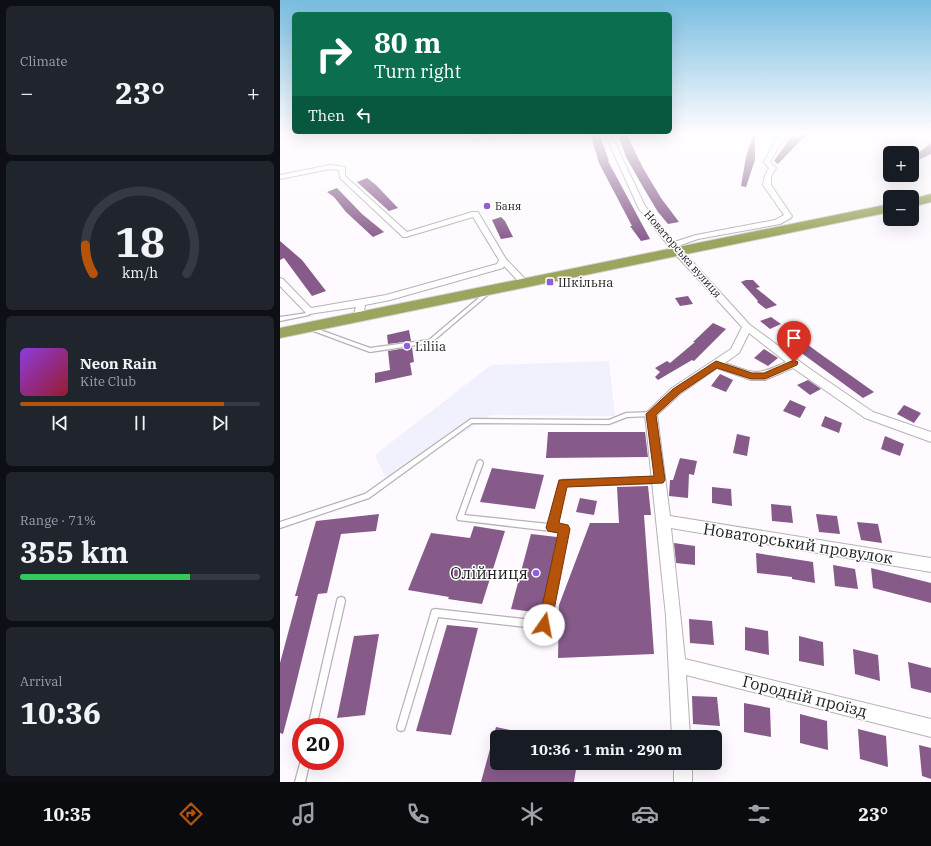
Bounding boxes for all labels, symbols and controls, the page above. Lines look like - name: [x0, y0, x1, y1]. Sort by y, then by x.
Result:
- text: 80 m: [374, 24, 441, 61]
- icon: right: [308, 28, 360, 80]
- text: Climate: [20, 53, 67, 70]
- text: Turn right: [374, 60, 461, 83]
- text: 23°: [115, 73, 165, 112]
- text: −: [20, 78, 33, 107]
- text: +: [247, 78, 260, 107]
- icon: left: [353, 104, 375, 126]
- text: Then: [308, 106, 345, 125]
- map controls: [883, 146, 919, 226]
- button: +: [883, 146, 919, 182]
- button: −: [883, 190, 919, 226]
- place label: Баня: [495, 199, 521, 213]
- marker: Баня: [482, 201, 492, 211]
- street label: Новаторська вулиця: [641, 207, 725, 301]
- text: 18: [115, 214, 165, 268]
- text: km/h: [122, 262, 158, 281]
- place label: Шкільна: [558, 274, 613, 291]
- marker: Шкільна: [545, 277, 555, 287]
- pin: [777, 321, 811, 362]
- icon: arrive: [783, 327, 805, 349]
- place label: Liliia: [415, 338, 446, 355]
- marker: Liliia: [402, 341, 412, 351]
- text: Neon Rain: [80, 354, 157, 373]
- text: Kite Club: [80, 373, 136, 390]
- icon: previous: [49, 412, 71, 434]
- icon: pause: [129, 412, 151, 434]
- icon: next: [209, 412, 231, 434]
- text: Range · 71%: [20, 512, 96, 529]
- street label: Новаторський провулок: [702, 518, 895, 568]
- text: 355 km: [20, 532, 129, 571]
- place label: Олійниця: [450, 563, 528, 583]
- marker: Олійниця: [531, 568, 541, 578]
- position arrow: [523, 604, 565, 646]
- street label: Городній проїзд: [741, 671, 870, 721]
- text: Arrival: [20, 673, 62, 690]
- text: 10:36: [20, 693, 101, 732]
- speed limit sign: 20: [292, 718, 344, 770]
- text: 10:36 · 1 min · 290 m: [530, 740, 682, 759]
- icon: directions: [177, 800, 205, 828]
- icon: music: [290, 800, 318, 828]
- icon: phone: [404, 800, 432, 828]
- icon: climate: [518, 800, 546, 828]
- icon: car: [631, 800, 659, 828]
- icon: filters: [745, 800, 773, 828]
- text: 10:35: [43, 803, 91, 826]
- text: 23°: [858, 803, 888, 826]

